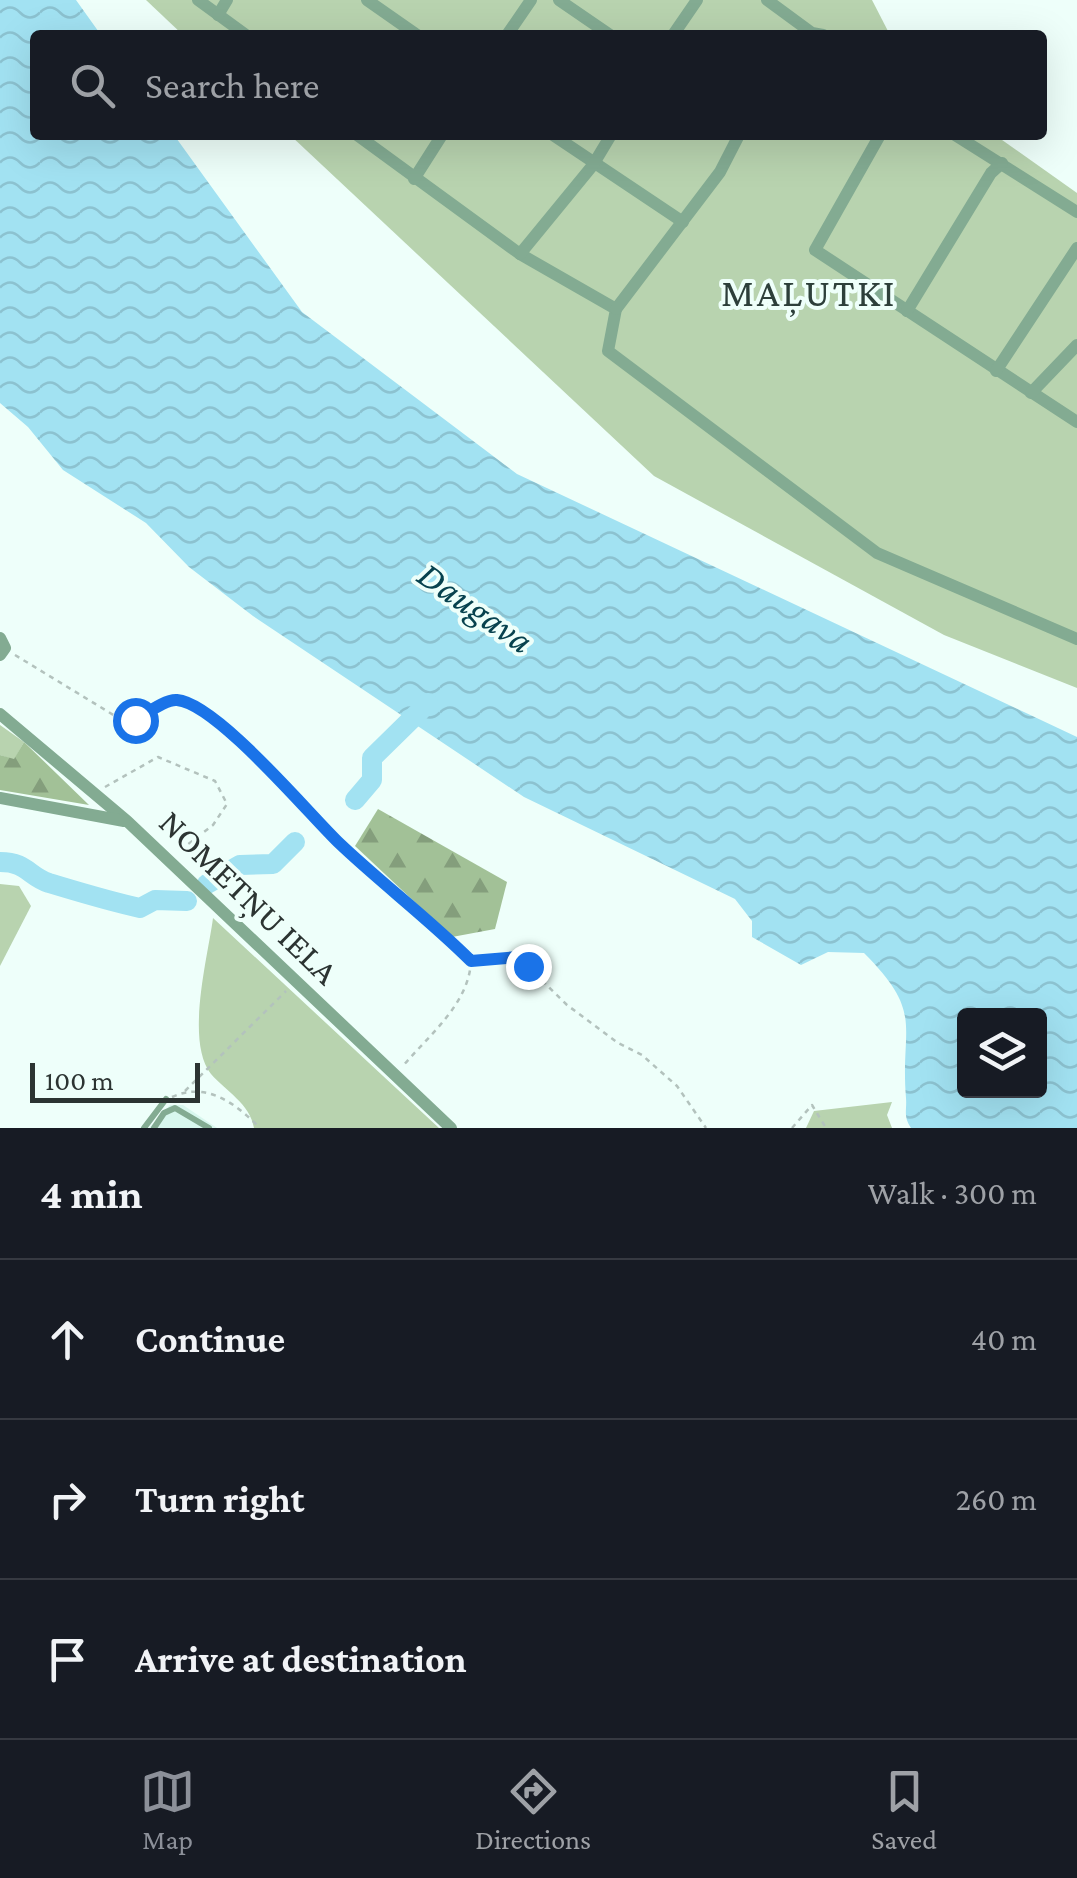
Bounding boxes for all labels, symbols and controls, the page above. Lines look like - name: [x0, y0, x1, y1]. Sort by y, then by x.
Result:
- search box: [30, 30, 1047, 140]
- icon: search: [65, 58, 120, 113]
- text: Search here: [145, 64, 319, 106]
- district label: MAĻUTKI: [721, 270, 897, 317]
- water label: Daugava: [410, 552, 542, 662]
- route start: [113, 698, 159, 744]
- street label: NOMETŅU IELA: [150, 802, 346, 994]
- route end: [506, 944, 552, 990]
- map controls: [957, 1008, 1047, 1098]
- button: layers: [957, 1008, 1047, 1098]
- scale bar: [30, 1058, 200, 1102]
- text: 100 m: [45, 1065, 114, 1096]
- text: 4 min: [40, 1170, 143, 1217]
- text: Walk · 300 m: [868, 1175, 1037, 1211]
- icon: ahead: [40, 1312, 95, 1367]
- text: Continue: [135, 1318, 285, 1360]
- text: 40 m: [971, 1321, 1037, 1357]
- icon: right: [40, 1472, 95, 1527]
- text: Turn right: [135, 1478, 304, 1520]
- text: 260 m: [956, 1481, 1037, 1517]
- icon: arrive: [40, 1632, 95, 1687]
- text: Arrive at destination: [135, 1638, 467, 1680]
- tab: Map: [140, 1764, 195, 1855]
- tab: Directions: [475, 1764, 591, 1855]
- tab: Saved: [871, 1764, 937, 1855]

